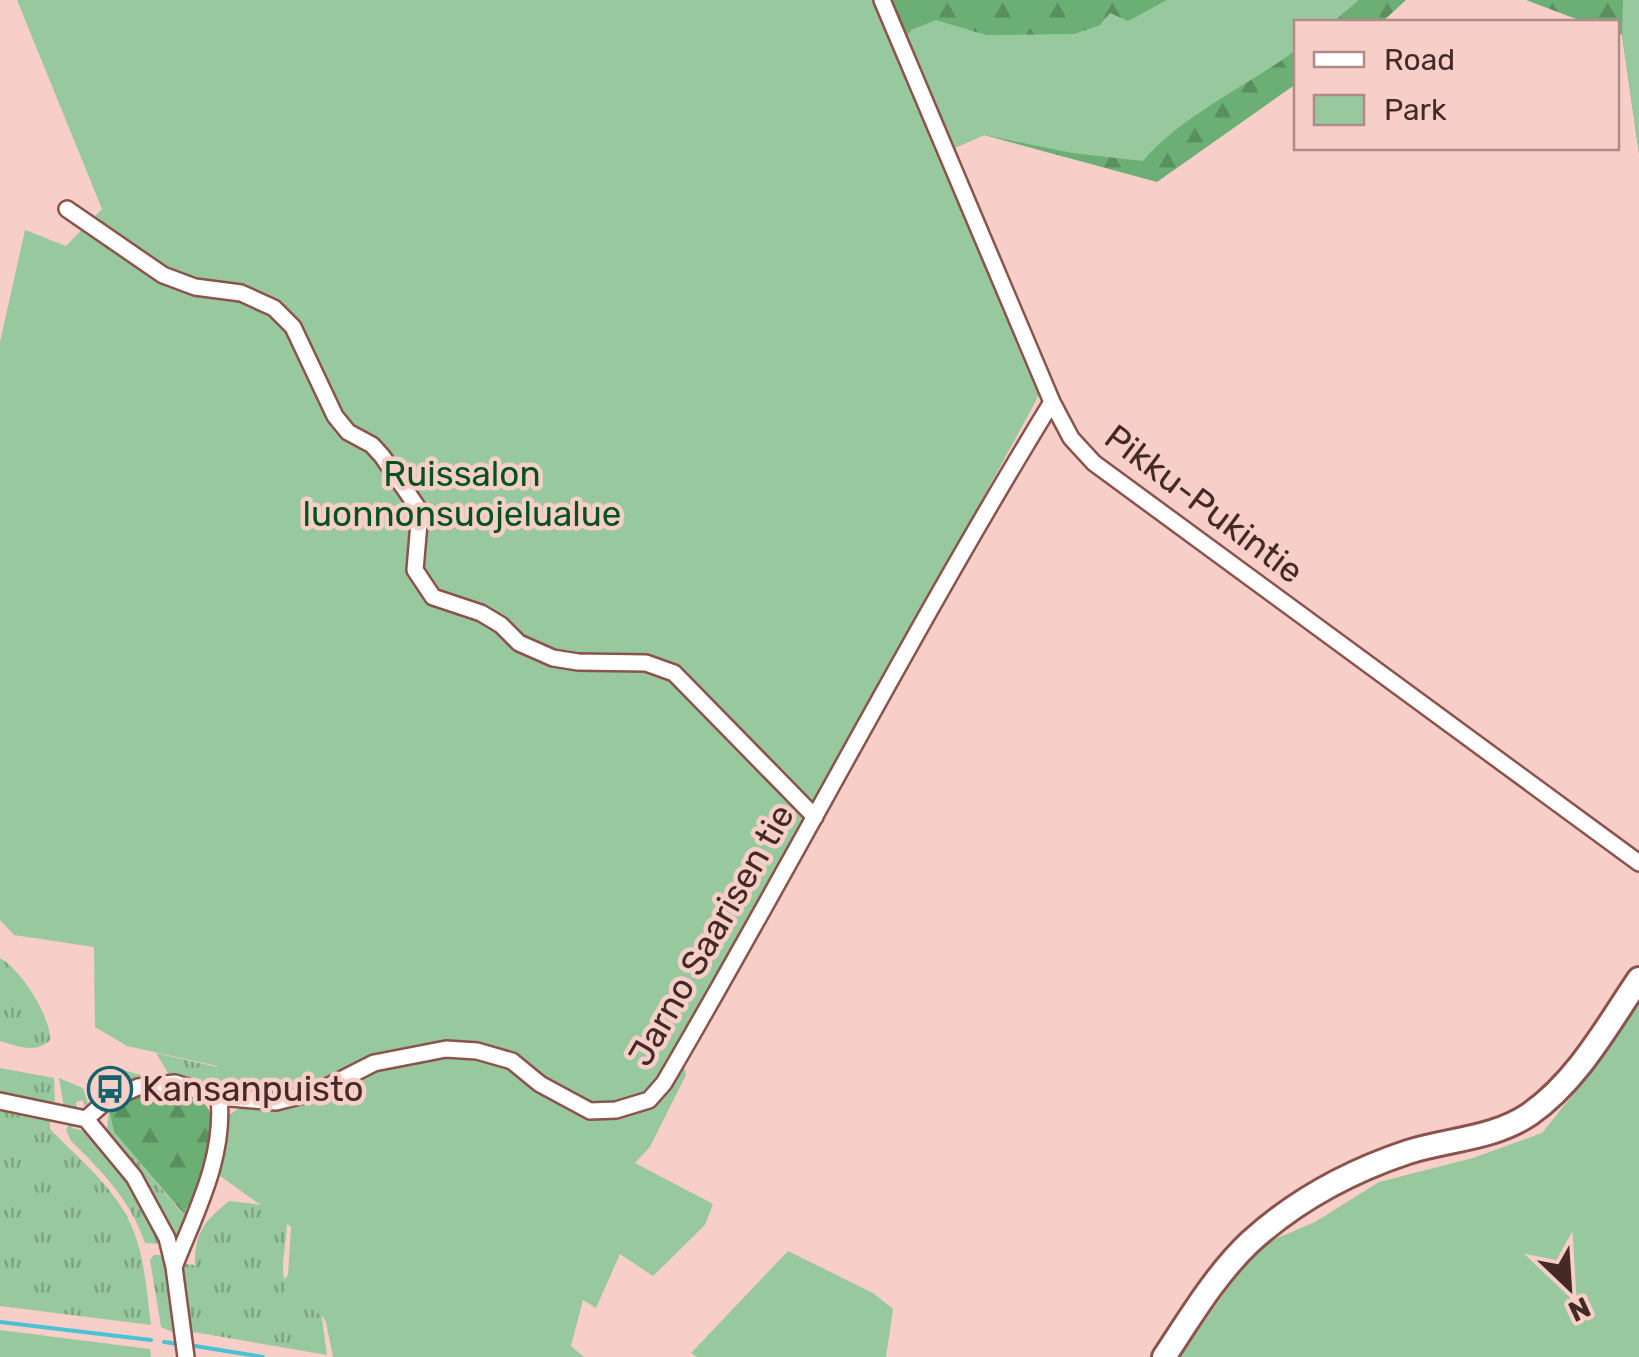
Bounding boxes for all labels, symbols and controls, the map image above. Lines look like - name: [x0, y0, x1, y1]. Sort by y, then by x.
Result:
- legend: [1294, 20, 1619, 150]
- text: Road: [1384, 42, 1455, 78]
- text: Park: [1384, 92, 1447, 128]
- street label: Pikku-Pukintie: [1096, 416, 1312, 592]
- park label: Ruissalon luonnonsuojelualue: [303, 453, 621, 535]
- street label: Jarno Saarisen tie: [619, 797, 803, 1073]
- bus stop icon: Kansanpuisto: [87, 1066, 133, 1112]
- place label: Kansanpuisto: [142, 1068, 364, 1110]
- north arrow: [1519, 1237, 1619, 1337]
- text: N: [1563, 1290, 1595, 1328]

